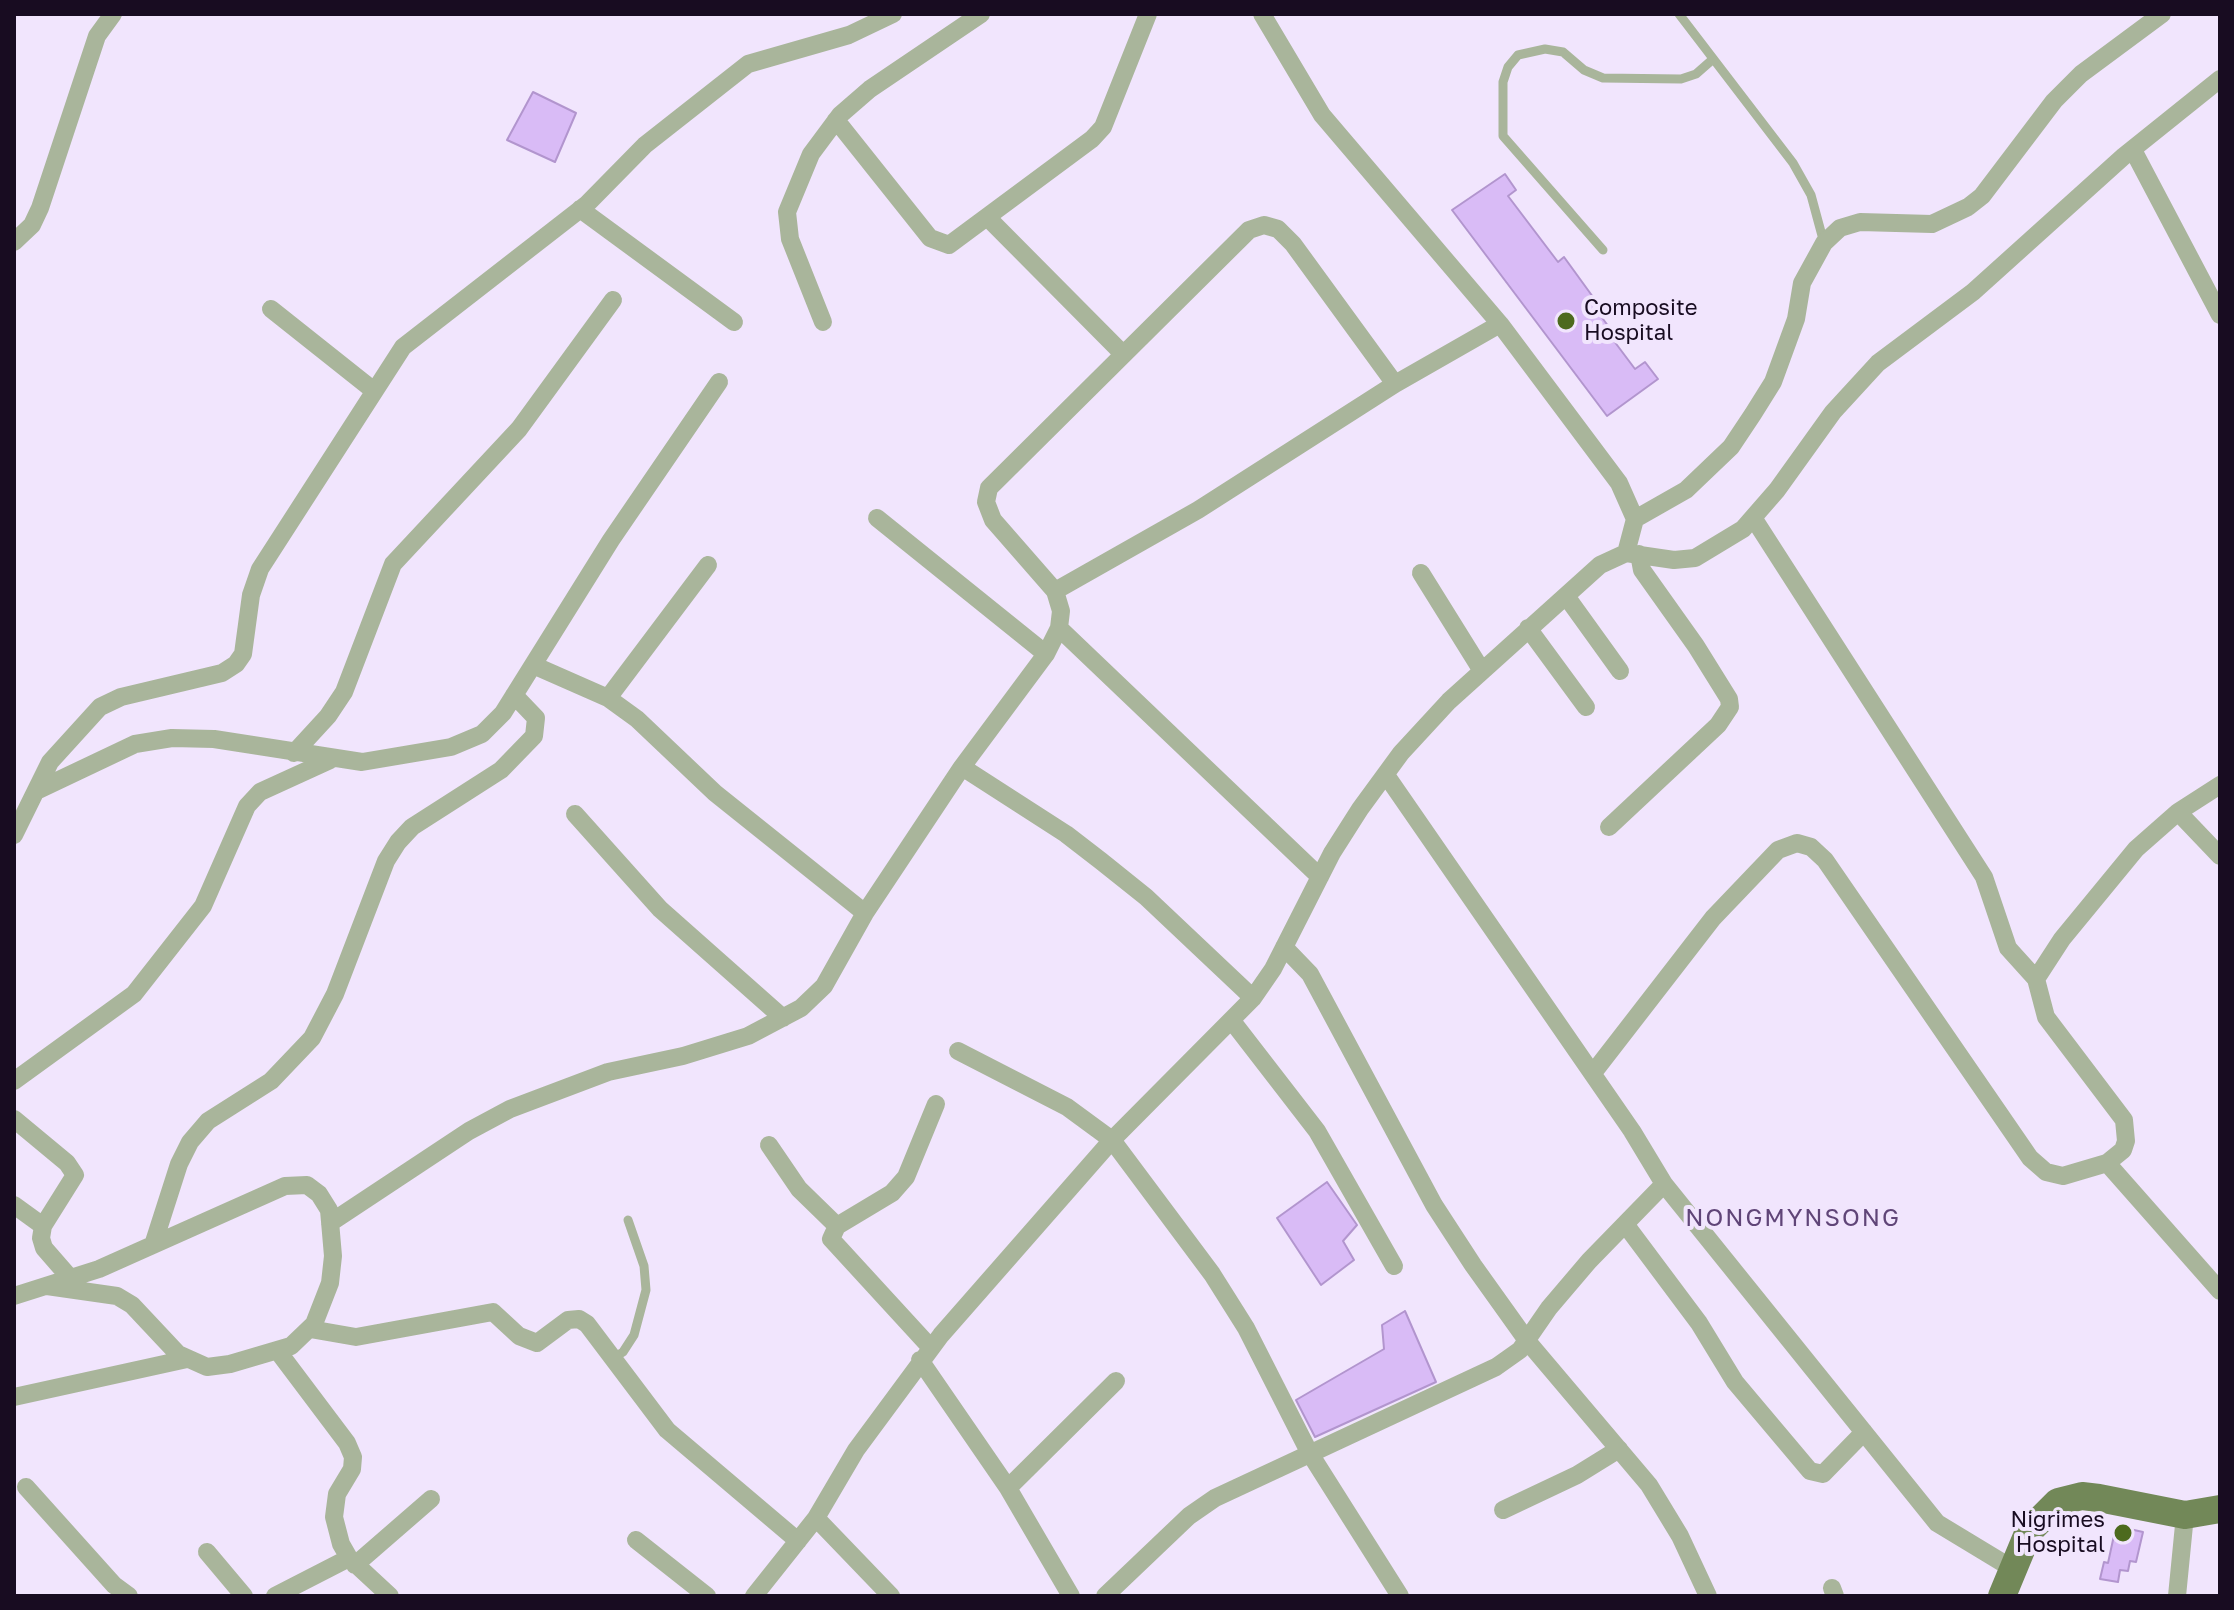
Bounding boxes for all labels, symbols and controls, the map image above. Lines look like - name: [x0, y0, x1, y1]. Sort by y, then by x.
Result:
- place label: Composite Hospital: [1584, 295, 1697, 346]
- marker: Composite Hospital: [1555, 310, 1577, 332]
- district label: NONGMYNSONG: [1685, 1204, 1901, 1232]
- place label: Nigrimes Hospital: [2010, 1507, 2105, 1558]
- marker: Nigrimes Hospital: [2112, 1522, 2134, 1544]

